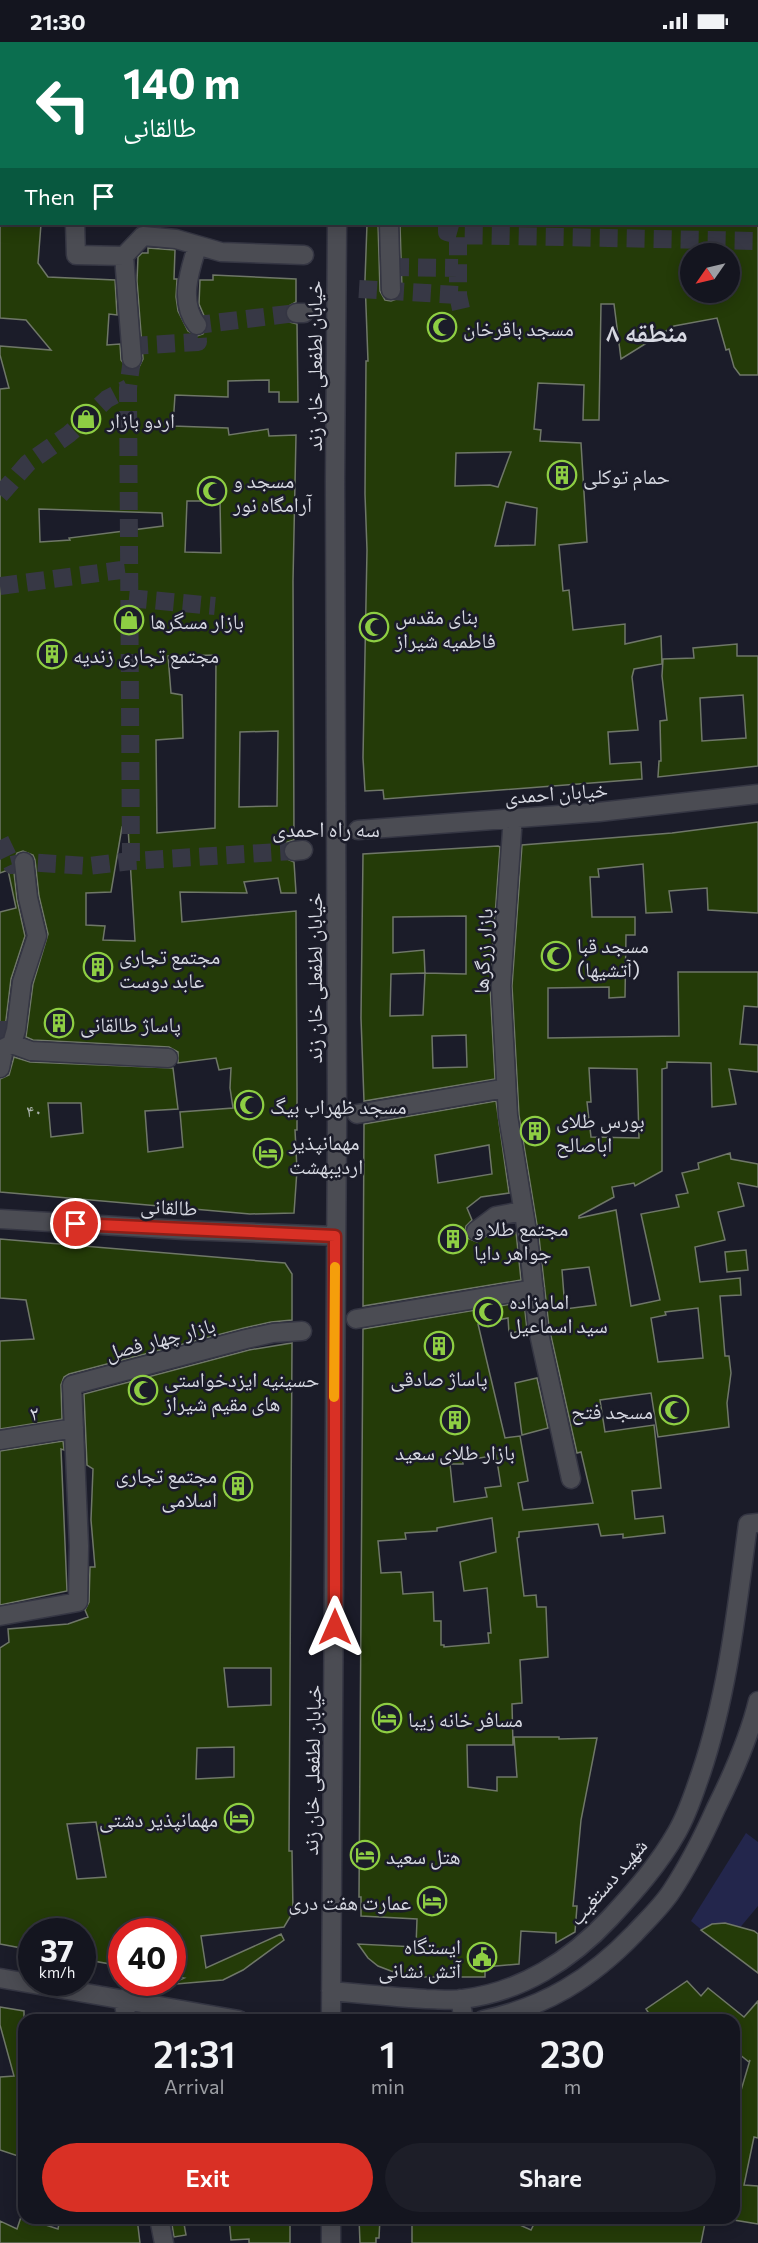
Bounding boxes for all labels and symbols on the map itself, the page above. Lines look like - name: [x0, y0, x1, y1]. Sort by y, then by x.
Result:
- north arrow: [680, 243, 740, 303]
- street label: خیابان لطفعلی خان زند: [301, 281, 328, 451]
- mosque icon: مسجد باقرخان: [426, 311, 458, 343]
- place label: مسجد باقرخان: [463, 315, 574, 341]
- district label: منطقه ۸: [606, 315, 688, 348]
- shop icon: اردو بازار: [70, 403, 102, 435]
- place label: اردو بازار: [106, 407, 175, 432]
- building icon: حمام توکلی: [546, 459, 578, 491]
- place label: حمام توکلی: [583, 463, 670, 491]
- place label: مسجد و آرامگاه نور: [232, 467, 313, 516]
- mosque icon: مسجد و آرامگاه نور: [196, 475, 228, 507]
- place label: بنای مقدس فاطمیه شیراز: [394, 603, 496, 652]
- shop icon: بازار مسگرها: [113, 604, 145, 636]
- place label: بازار مسگرها: [150, 608, 244, 633]
- mosque icon: بنای مقدس فاطمیه شیراز: [358, 611, 390, 643]
- building icon: مجتمع تجاری زندیه: [36, 638, 68, 670]
- place label: مجتمع تجاری زندیه: [73, 642, 219, 669]
- street label: خیابان احمدی: [503, 776, 609, 809]
- district label: سه راه احمدی: [272, 815, 380, 843]
- street label: خیابان لطفعلی خان زند: [301, 893, 328, 1063]
- street label: بازار زرگرها: [467, 908, 497, 994]
- place label: مسجد قبا (آتشیها): [577, 932, 649, 982]
- mosque icon: مسجد قبا (آتشیها): [540, 940, 572, 972]
- place label: مجتمع تجاری عابد دوست: [119, 943, 220, 992]
- building icon: مجتمع تجاری عابد دوست: [82, 951, 114, 983]
- building icon: پاساژ طالقانی: [43, 1007, 75, 1039]
- place label: پاساژ طالقانی: [80, 1011, 181, 1038]
- mosque icon: مسجد ظهراب بیگ: [233, 1089, 265, 1121]
- place label: مسجد ظهراب بیگ: [270, 1093, 407, 1119]
- house number: ۴۰: [26, 1099, 42, 1121]
- place label: بورس طلای اباصالح: [556, 1107, 645, 1158]
- building icon: بورس طلای اباصالح: [519, 1115, 551, 1147]
- place label: مهمانپذیر اردیبهشت: [288, 1129, 363, 1179]
- hotel icon: مهمانپذیر اردیبهشت: [252, 1137, 284, 1169]
- street label: طالقانی: [140, 1192, 198, 1222]
- pin: [50, 1198, 101, 1249]
- place label: مجتمع طلا و جواهر دایا: [474, 1215, 568, 1264]
- building icon: مجتمع طلا و جواهر دایا: [437, 1223, 469, 1255]
- place label: امامزاده سید اسماعیل: [509, 1288, 608, 1339]
- mosque icon: امامزاده سید اسماعیل: [472, 1296, 504, 1328]
- street label: بازار چهار فصل: [102, 1311, 218, 1367]
- building icon: پاساژ صادقی: [423, 1330, 455, 1362]
- place label: پاساژ صادقی: [390, 1365, 488, 1392]
- place label: حسینیه ایزدخواستی های مقیم شیراز: [163, 1366, 319, 1418]
- mosque icon: حسینیه ایزدخواستی های مقیم شیراز: [127, 1374, 159, 1406]
- mosque icon: مسجد فتح: [658, 1394, 690, 1426]
- place label: مسجد فتح: [571, 1398, 653, 1425]
- street label: ۲: [27, 1399, 41, 1425]
- building icon: بازار طلای سعید: [439, 1404, 471, 1436]
- place label: بازار طلای سعید: [395, 1439, 515, 1465]
- place label: مجتمع تجاری اسلامی: [116, 1462, 217, 1513]
- building icon: مجتمع تجاری اسلامی: [222, 1470, 254, 1502]
- position arrow: [303, 1595, 367, 1659]
- street label: خیابان لطفعلی خان زند: [297, 1685, 327, 1856]
- hotel icon: مسافر خانه زیبا: [371, 1702, 403, 1734]
- place label: مسافر خانه زیبا: [408, 1706, 523, 1731]
- hotel icon: مهمانپذیر دشتی: [223, 1802, 255, 1834]
- place label: مهمانپذیر دشتی: [99, 1806, 218, 1833]
- street label: شهید دستغیب: [563, 1832, 652, 1930]
- hotel icon: هتل سعيد: [349, 1839, 381, 1871]
- place label: هتل سعيد: [386, 1843, 461, 1870]
- hotel icon: عمارت هفت دری: [416, 1885, 448, 1917]
- place label: عمارت هفت دری: [288, 1889, 411, 1915]
- speed limit sign: 40: [108, 1918, 186, 1996]
- place label: ایستگاه آتش نشانی: [378, 1933, 462, 1984]
- public building icon: ایستگاه آتش نشانی: [466, 1941, 498, 1973]

